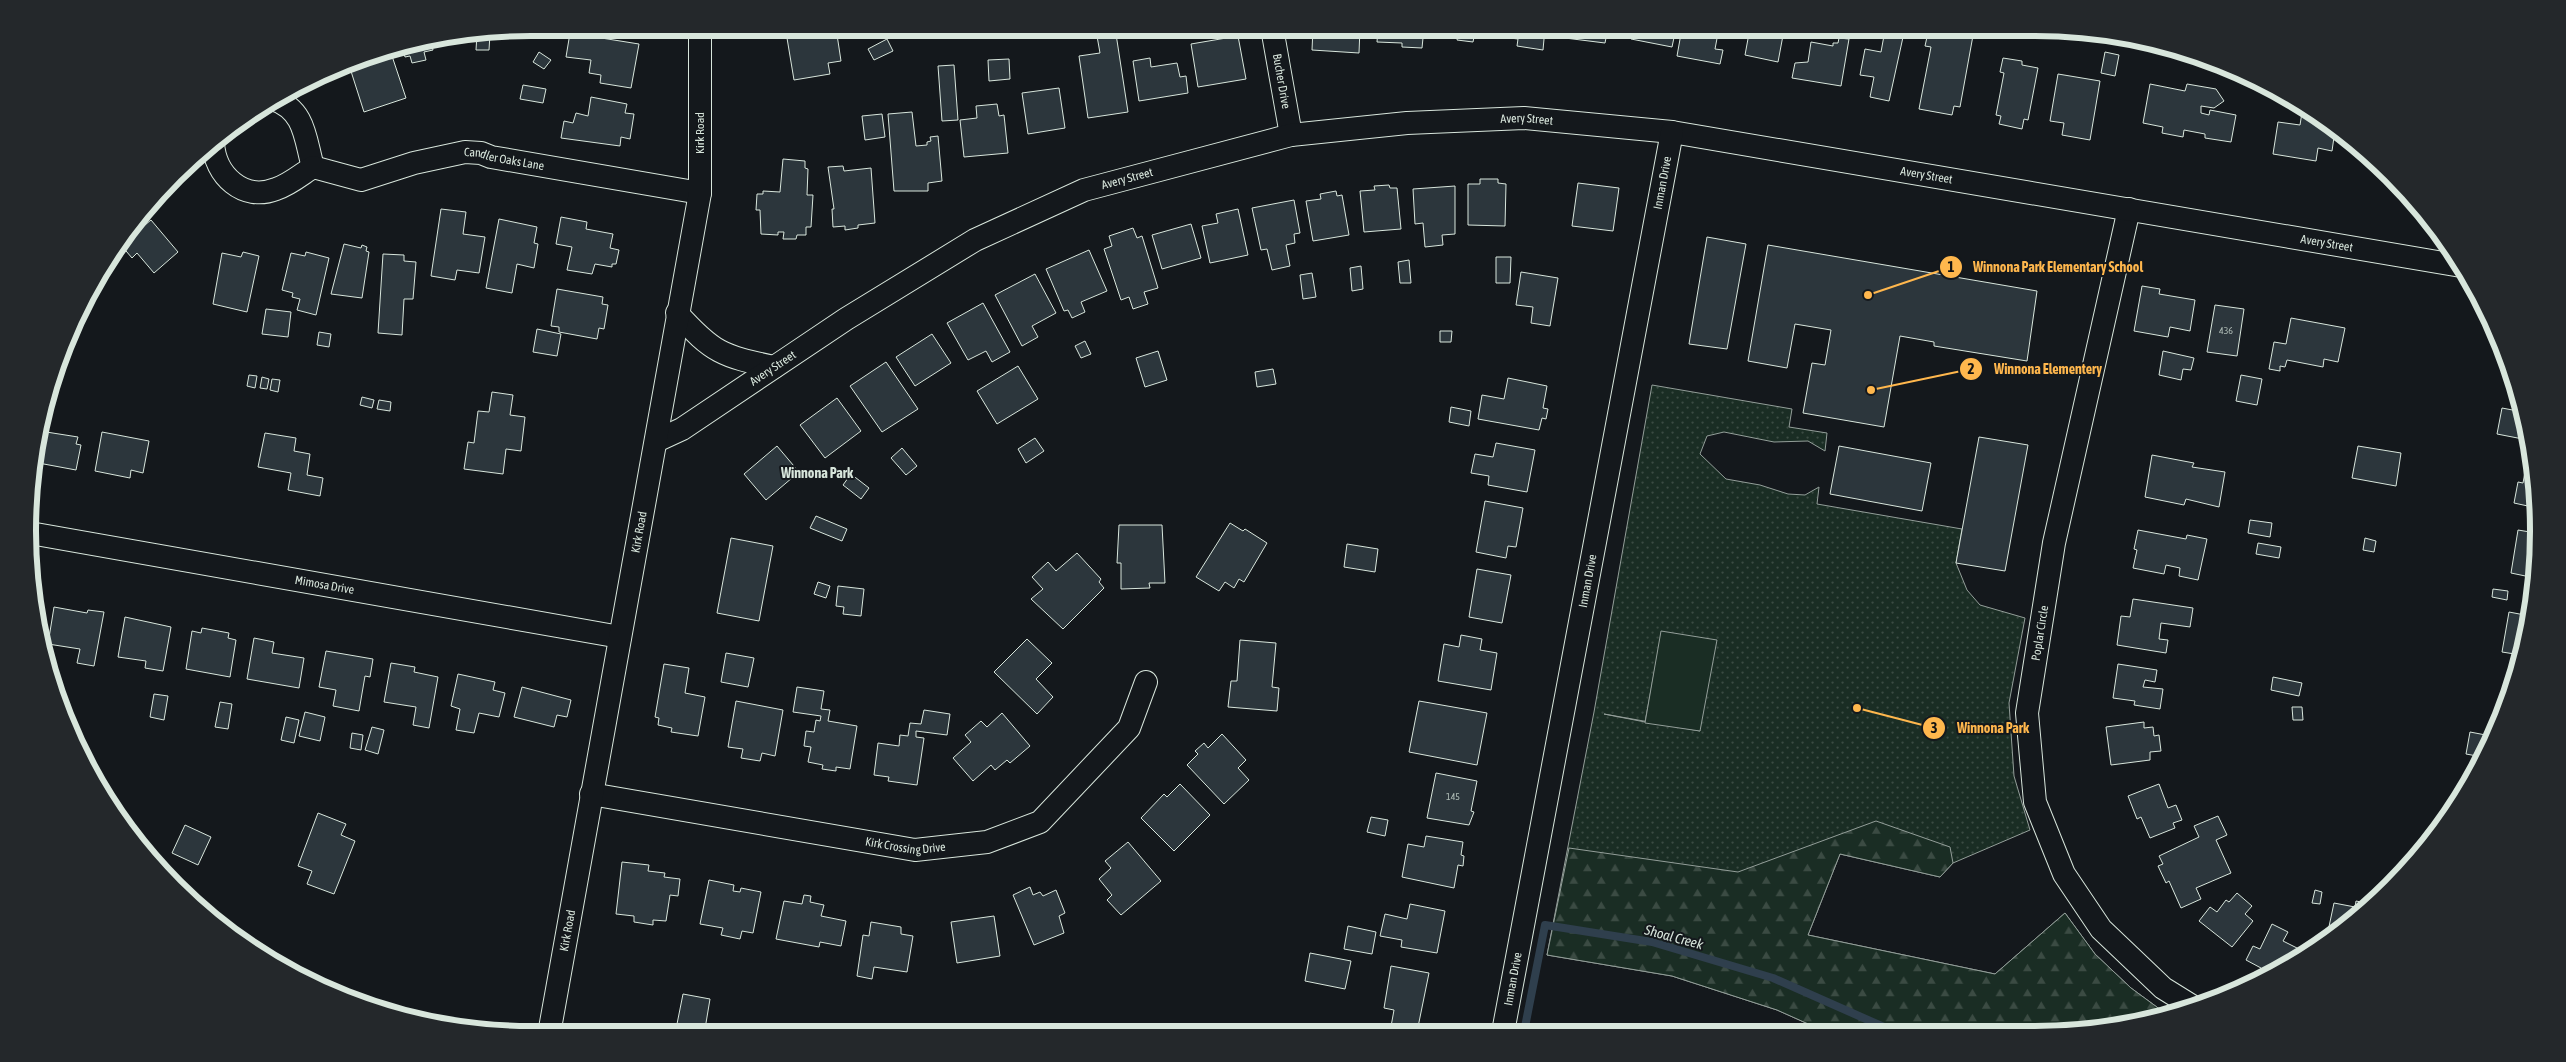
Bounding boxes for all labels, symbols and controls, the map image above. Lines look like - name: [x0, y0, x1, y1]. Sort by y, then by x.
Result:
- street label: Bucher Drive: [1270, 52, 1293, 110]
- street label: Avery Street: [1500, 111, 1554, 128]
- street label: Kirk Road: [693, 112, 707, 154]
- street label: Candler Oaks Lane: [464, 145, 545, 173]
- street label: Inman Drive: [1651, 155, 1674, 211]
- street label: Avery Street: [1899, 164, 1954, 187]
- street label: Avery Street: [1100, 165, 1155, 192]
- street label: Avery Street: [2300, 232, 2354, 255]
- callout: Winnona Park Elementary School: [1938, 252, 2153, 281]
- text: 1: [1947, 258, 1955, 275]
- text: Winnona Park Elementary School: [1972, 259, 2143, 275]
- house number: 436: [2219, 325, 2233, 336]
- street label: Avery Street: [747, 347, 799, 389]
- callout: Winnona Elementery: [1959, 355, 2112, 384]
- text: 2: [1967, 360, 1975, 377]
- text: Winnona Elementery: [1993, 361, 2102, 377]
- district label: Winnona Park: [780, 465, 854, 481]
- street label: Kirk Road: [629, 510, 650, 554]
- street label: Inman Drive: [1576, 553, 1600, 609]
- street label: Mimosa Drive: [294, 573, 355, 597]
- street label: Poplar Circle: [2029, 604, 2051, 662]
- callout: Winnona Park: [1922, 714, 2039, 743]
- text: 3: [1930, 719, 1938, 736]
- text: Winnona Park: [1956, 720, 2030, 736]
- house number: 145: [1446, 791, 1460, 802]
- street label: Kirk Crossing Drive: [864, 835, 946, 857]
- street label: Kirk Road: [557, 909, 578, 953]
- water label: Shoal Creek: [1642, 921, 1706, 953]
- street label: Inman Drive: [1501, 951, 1525, 1007]

